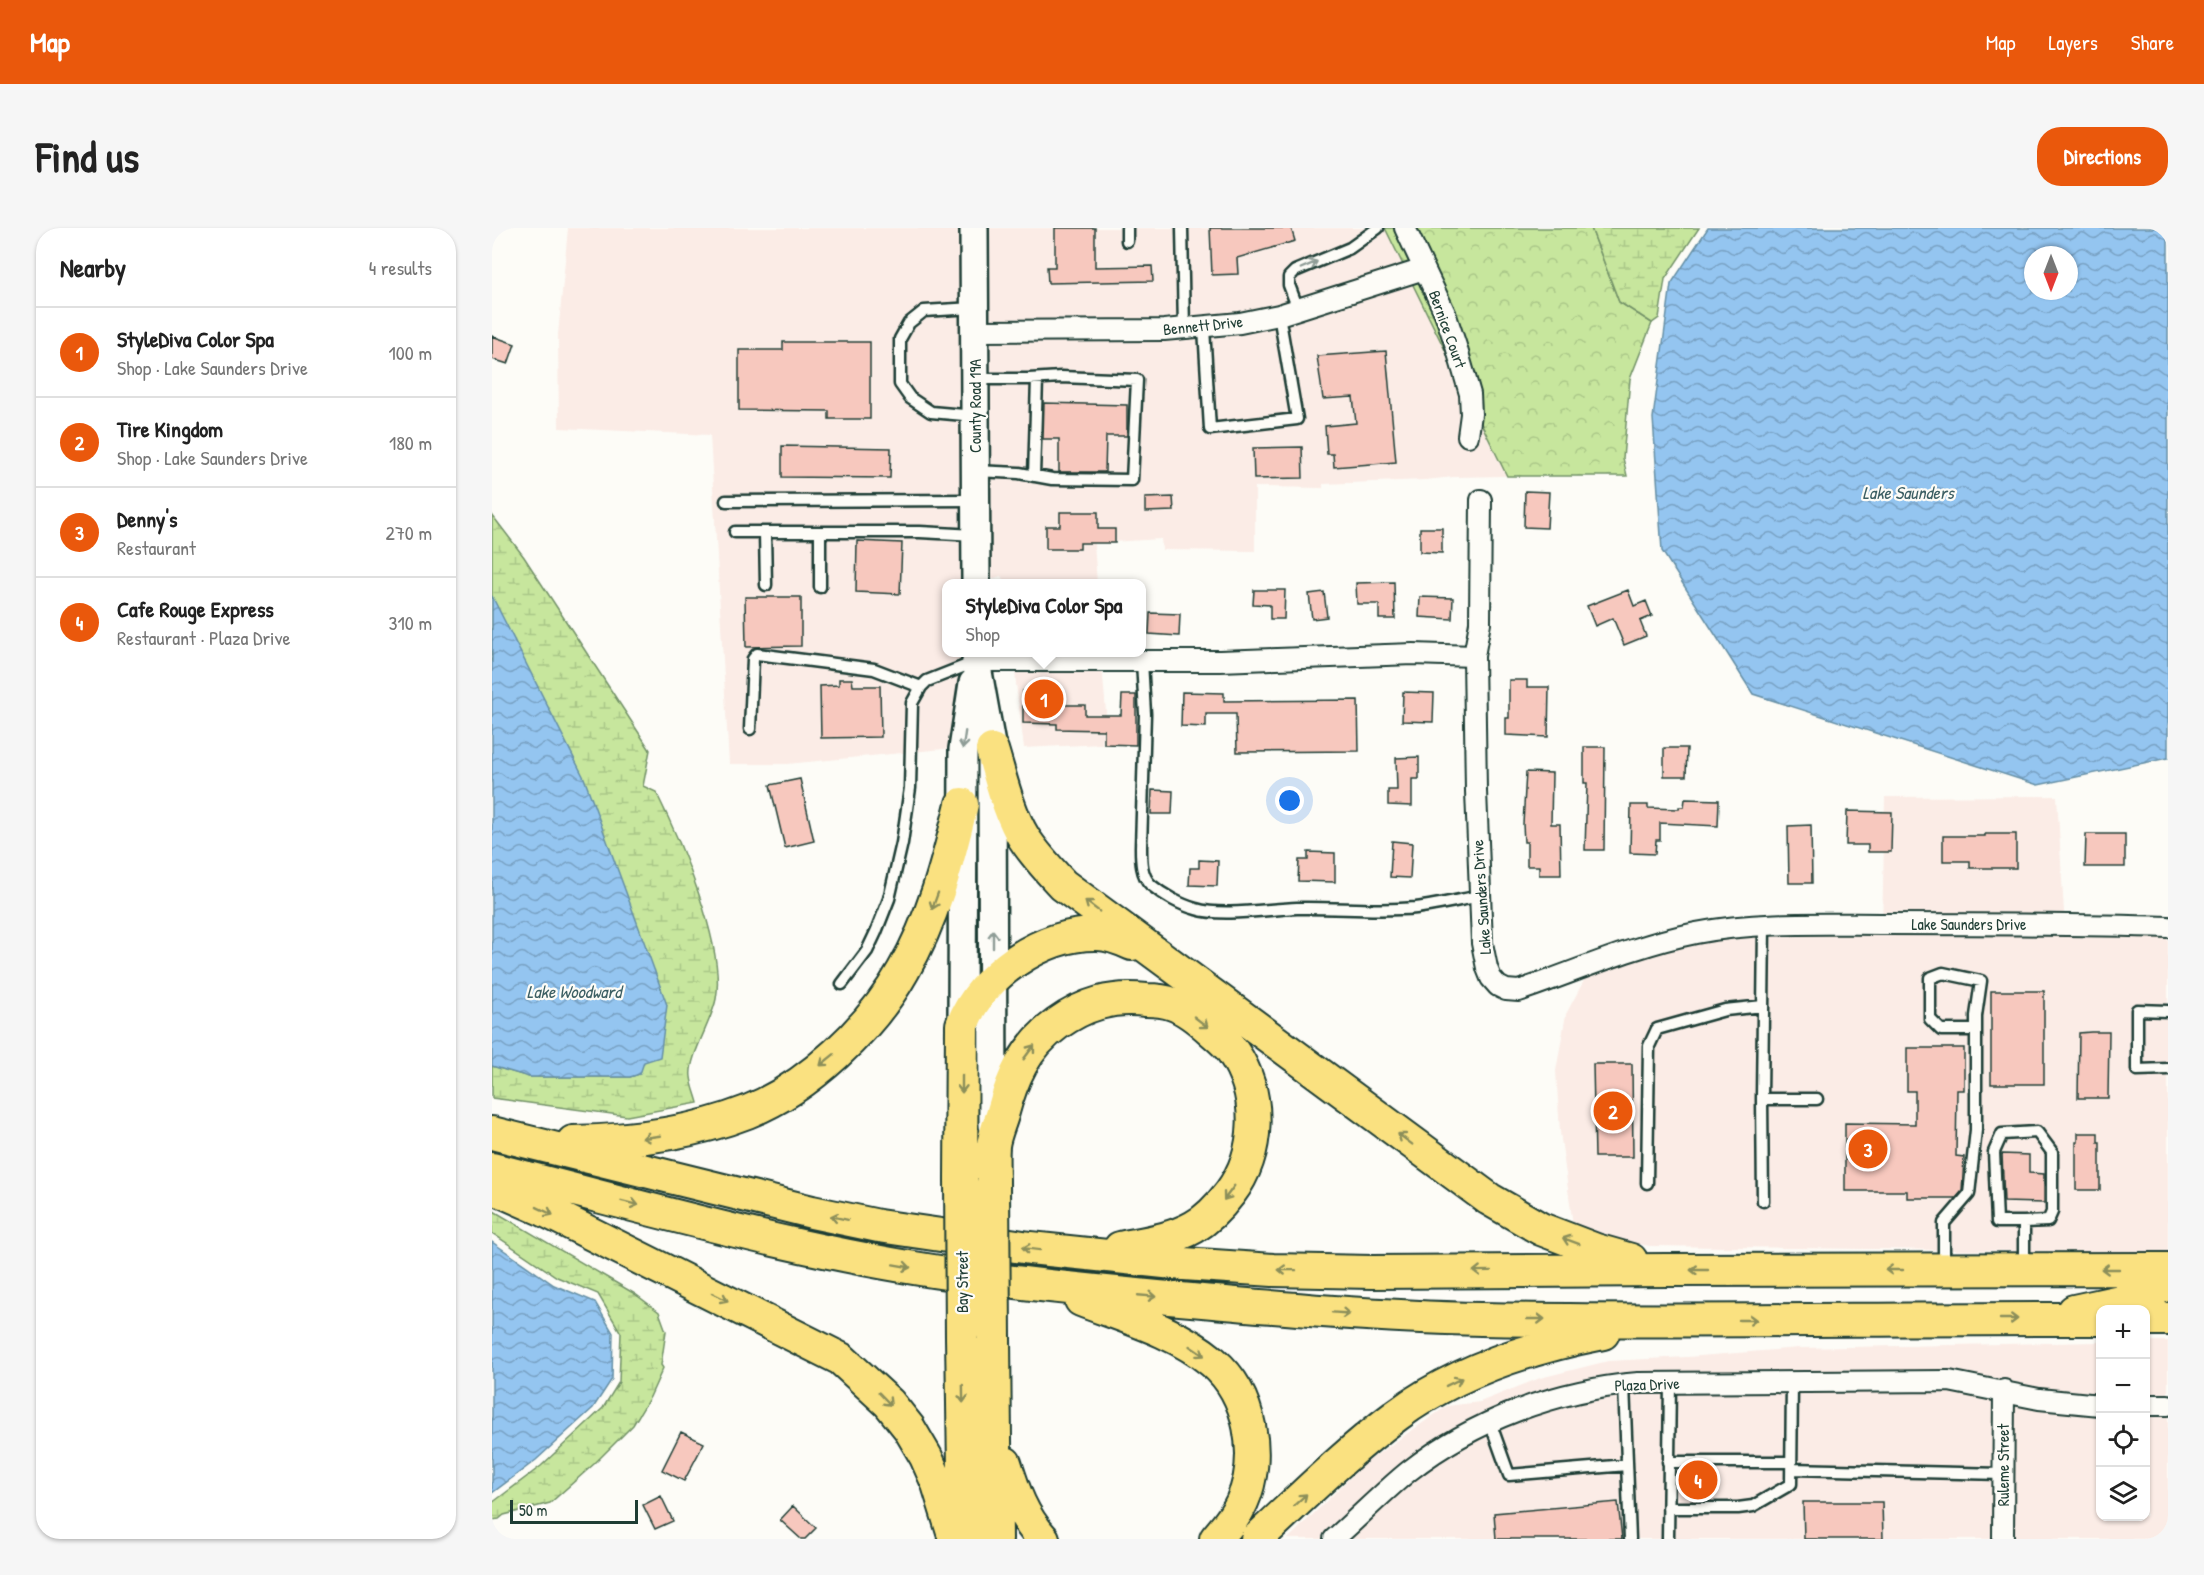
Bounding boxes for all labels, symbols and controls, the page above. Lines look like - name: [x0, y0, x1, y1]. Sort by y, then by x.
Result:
- text: Map: [30, 23, 70, 61]
- text: Map: [1986, 28, 2015, 57]
- text: Layers: [2048, 28, 2098, 57]
- text: Share: [2131, 28, 2174, 57]
- button: Directions: [2037, 127, 2168, 186]
- text: Find us: [36, 128, 139, 185]
- north arrow: [2024, 246, 2078, 300]
- text: Nearby: [60, 250, 126, 285]
- text: 4 results: [369, 254, 432, 281]
- one-way arrow: [1300, 259, 1318, 270]
- street label: Bernice Court: [1424, 287, 1472, 371]
- street label: Bennett Drive: [1162, 310, 1245, 340]
- text: StyleDiva Color Spa: [117, 324, 274, 354]
- text: 1: [76, 339, 83, 366]
- text: 100 m: [389, 339, 432, 366]
- text: Shop · Lake Saunders Drive: [117, 354, 308, 381]
- street label: County Road 19A: [964, 359, 986, 453]
- text: Tire Kingdom: [117, 414, 223, 444]
- text: 2: [75, 429, 84, 456]
- text: 180 m: [389, 429, 432, 456]
- text: Shop · Lake Saunders Drive: [117, 444, 308, 471]
- water label: Lake Saunders: [1862, 480, 1956, 505]
- text: Denny's: [117, 504, 177, 534]
- text: 3: [75, 519, 84, 546]
- text: 270 m: [386, 519, 432, 546]
- text: Restaurant: [117, 534, 196, 561]
- popup: [942, 579, 1146, 657]
- text: StyleDiva Color Spa: [966, 590, 1122, 620]
- text: Cafe Rouge Express: [117, 594, 274, 624]
- text: 4: [76, 609, 83, 636]
- text: 310 m: [389, 609, 432, 636]
- text: Shop: [966, 620, 1000, 647]
- text: Restaurant · Plaza Drive: [117, 624, 291, 651]
- pin: 1: [1024, 676, 1064, 722]
- one-way arrow: [959, 729, 970, 749]
- your location: [1275, 786, 1304, 815]
- street label: Lake Saunders Drive: [1466, 838, 1496, 955]
- one-way arrow: [928, 891, 939, 910]
- one-way arrow: [1084, 900, 1100, 912]
- street label: Lake Saunders Drive: [1912, 913, 2027, 935]
- one-way arrow: [987, 930, 999, 950]
- water label: Lake Woodward: [527, 979, 624, 1004]
- one-way arrow: [1192, 1015, 1208, 1028]
- one-way arrow: [1023, 1044, 1036, 1060]
- one-way arrow: [819, 1054, 835, 1067]
- one-way arrow: [956, 1073, 968, 1093]
- pin: 2: [1594, 1088, 1632, 1134]
- pin: 3: [1848, 1126, 1888, 1172]
- one-way arrow: [641, 1131, 661, 1142]
- one-way arrow: [1398, 1133, 1414, 1145]
- one-way arrow: [1223, 1185, 1236, 1201]
- one-way arrow: [621, 1198, 640, 1210]
- one-way arrow: [536, 1205, 554, 1217]
- one-way arrow: [830, 1212, 849, 1223]
- one-way arrow: [1562, 1235, 1580, 1246]
- one-way arrow: [1022, 1243, 1042, 1254]
- street label: Bay Street: [951, 1250, 973, 1313]
- one-way arrow: [892, 1260, 912, 1271]
- one-way arrow: [2100, 1263, 2120, 1275]
- one-way arrow: [1689, 1264, 1709, 1276]
- one-way arrow: [1884, 1264, 1904, 1276]
- one-way arrow: [1278, 1265, 1298, 1276]
- one-way arrow: [1473, 1265, 1493, 1277]
- one-way arrow: [1137, 1291, 1156, 1302]
- one-way arrow: [711, 1292, 729, 1303]
- map controls: [2096, 1305, 2150, 1521]
- button: +: [2096, 1305, 2150, 1359]
- one-way arrow: [1331, 1308, 1351, 1319]
- one-way arrow: [1526, 1313, 1546, 1325]
- one-way arrow: [1999, 1313, 2019, 1325]
- one-way arrow: [1737, 1314, 1757, 1326]
- one-way arrow: [1188, 1345, 1204, 1357]
- button: −: [2096, 1359, 2150, 1413]
- street label: Plaza Drive: [1614, 1372, 1681, 1396]
- one-way arrow: [1445, 1376, 1463, 1387]
- one-way arrow: [957, 1384, 969, 1404]
- one-way arrow: [877, 1391, 892, 1406]
- button: locate: [2096, 1413, 2150, 1467]
- street label: Ruleme Street: [1992, 1423, 2014, 1506]
- pin: 4: [1678, 1458, 1718, 1502]
- button: layers: [2096, 1467, 2150, 1521]
- one-way arrow: [1292, 1493, 1307, 1507]
- scale bar: [510, 1497, 638, 1524]
- text: 50 m: [519, 1499, 548, 1521]

